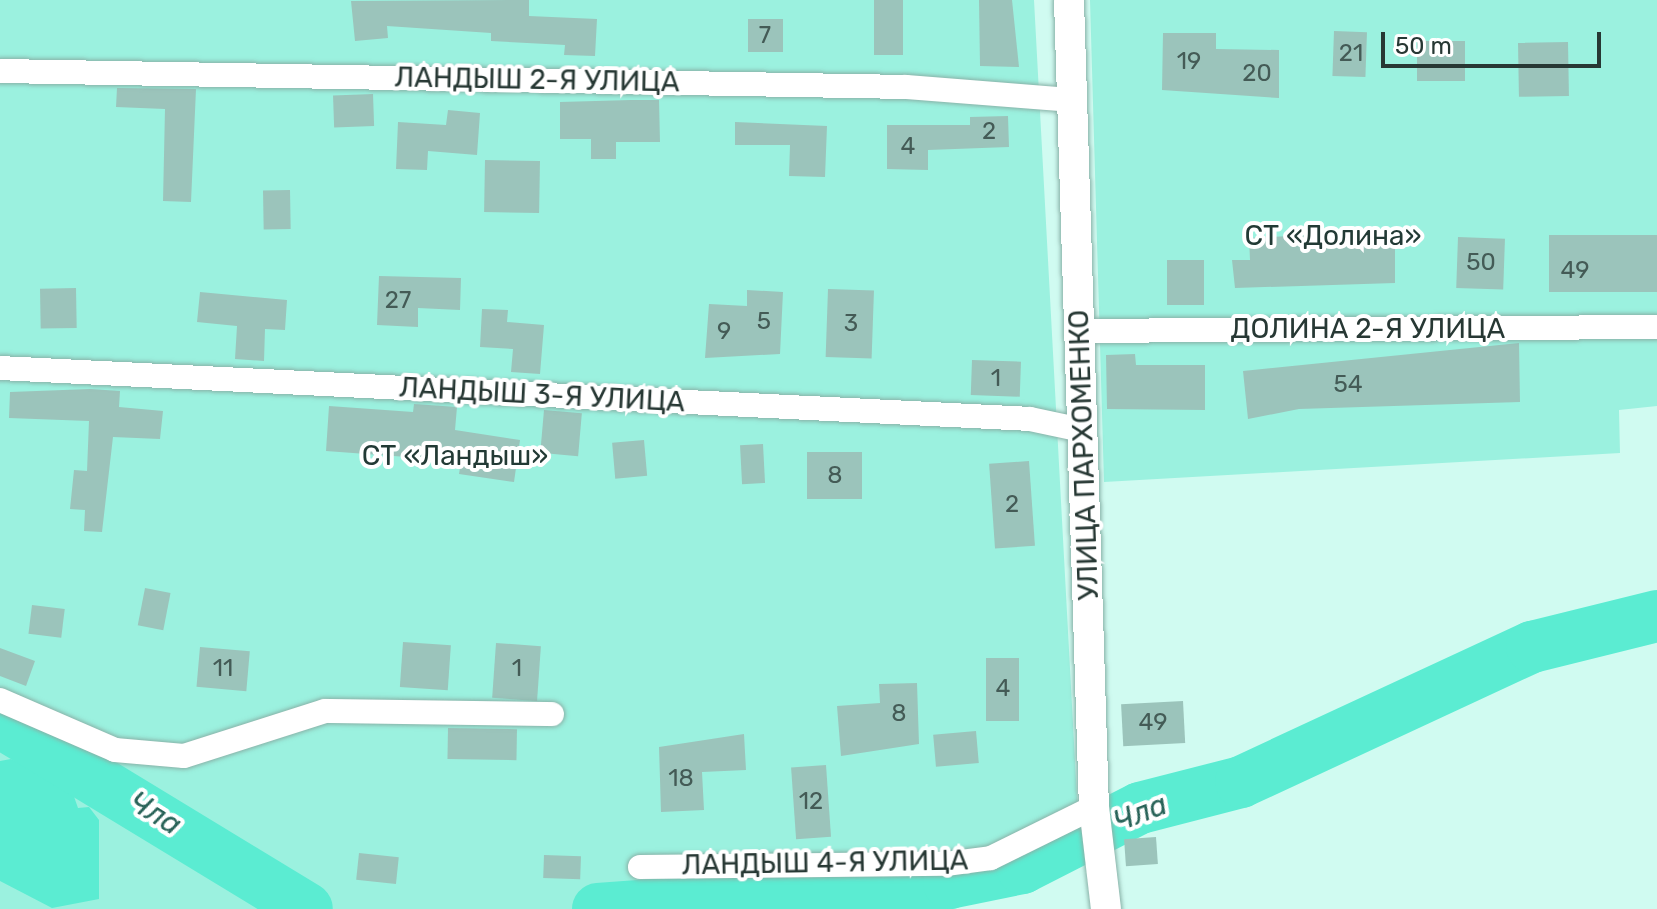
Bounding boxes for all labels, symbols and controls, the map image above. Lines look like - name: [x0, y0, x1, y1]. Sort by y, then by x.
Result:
- scale bar: [1385, 16, 1605, 66]
- house number: 7: [759, 22, 771, 50]
- text: 50 m: [1395, 32, 1452, 60]
- house number: 21: [1339, 40, 1363, 68]
- house number: 19: [1177, 48, 1201, 76]
- house number: 20: [1242, 60, 1272, 88]
- street label: ЛАНДЫШ 2-Я УЛИЦА: [394, 61, 680, 99]
- house number: 2: [982, 118, 996, 146]
- house number: 4: [901, 133, 915, 161]
- park label: СТ «Долина»: [1244, 219, 1422, 253]
- house number: 50: [1466, 249, 1496, 277]
- house number: 49: [1561, 257, 1589, 285]
- house number: 27: [385, 287, 411, 315]
- house number: 5: [757, 308, 771, 336]
- street label: УЛИЦА ПАРХОМЕНКО: [1062, 309, 1106, 601]
- house number: 3: [844, 310, 858, 338]
- street label: ДОЛИНА 2-Я УЛИЦА: [1231, 312, 1505, 346]
- house number: 9: [717, 318, 731, 346]
- house number: 1: [991, 365, 1001, 393]
- street label: ЛАНДЫШ 3-Я УЛИЦА: [398, 371, 686, 419]
- house number: 54: [1333, 371, 1363, 399]
- park label: СТ «Ландыш»: [362, 439, 548, 473]
- house number: 8: [827, 462, 843, 490]
- house number: 2: [1005, 491, 1019, 519]
- house number: 11: [213, 655, 233, 683]
- house number: 1: [512, 655, 522, 683]
- house number: 4: [996, 675, 1010, 703]
- house number: 8: [891, 700, 907, 728]
- house number: 49: [1139, 709, 1167, 737]
- house number: 18: [668, 765, 694, 793]
- water label: Чла: [122, 783, 188, 843]
- water label: Чла: [1108, 786, 1172, 840]
- house number: 12: [799, 788, 823, 816]
- street label: ЛАНДЫШ 4-Я УЛИЦА: [681, 844, 969, 882]

